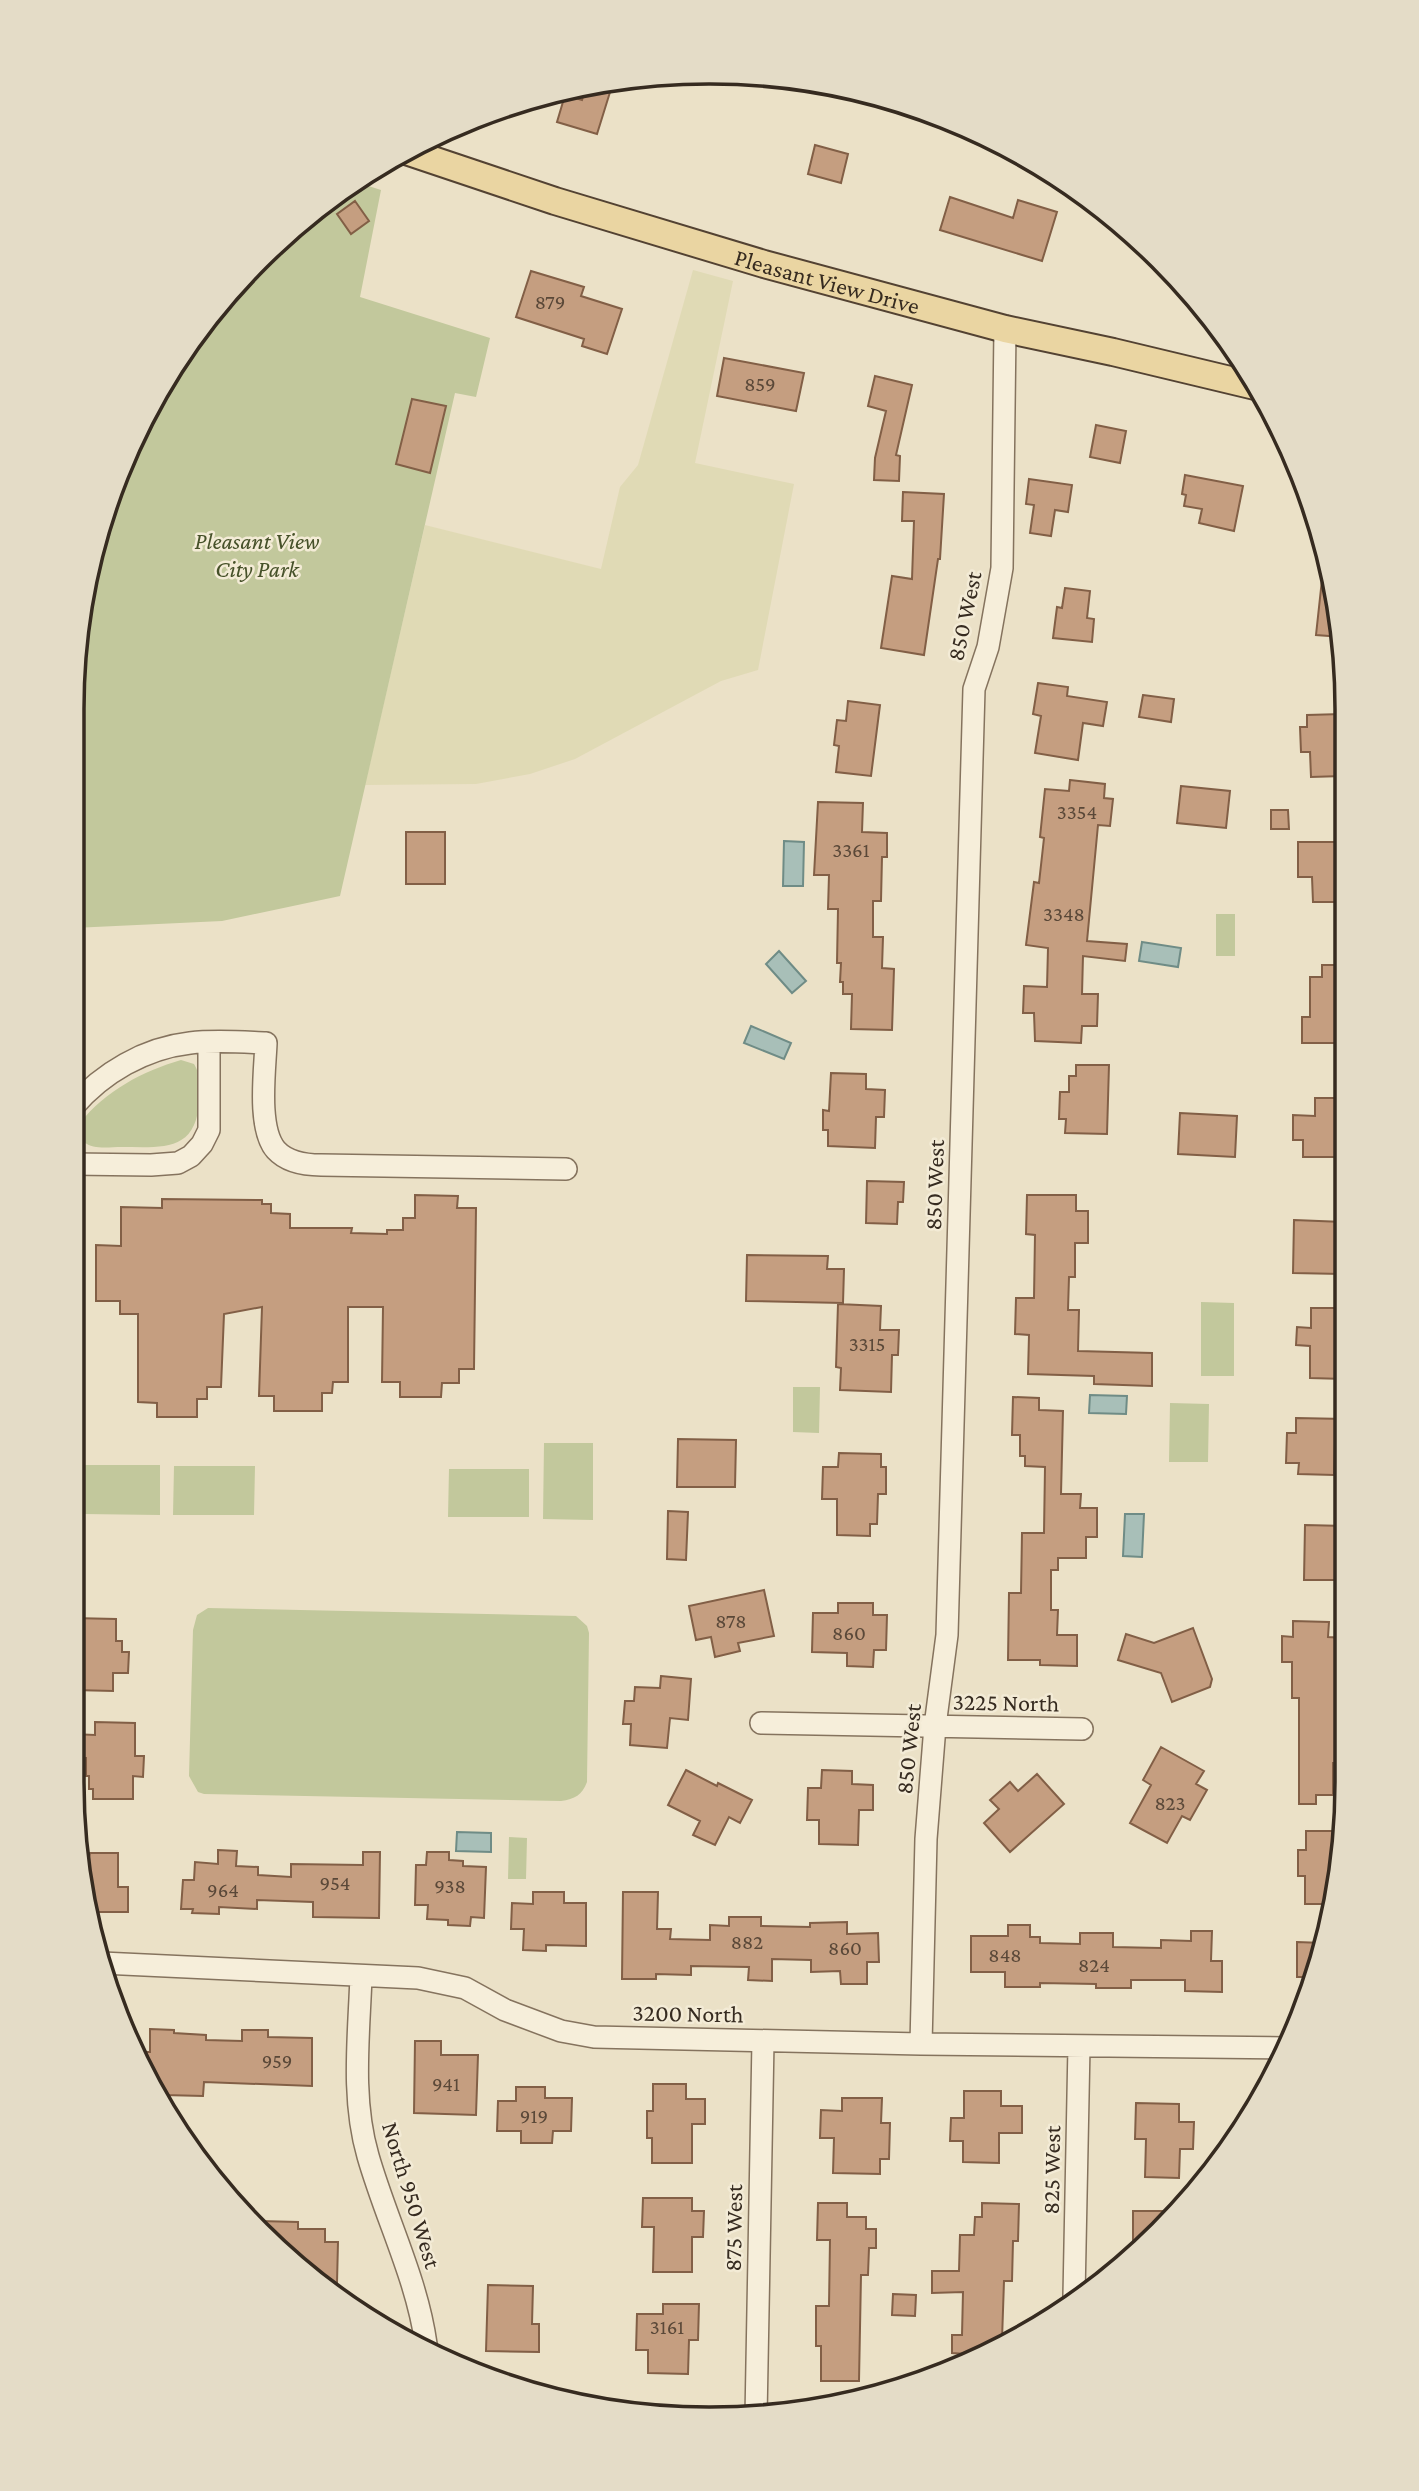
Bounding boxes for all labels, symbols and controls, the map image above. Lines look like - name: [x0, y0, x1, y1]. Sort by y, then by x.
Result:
- street label: Pleasant View Drive: [732, 243, 923, 319]
- house number: 879: [535, 290, 565, 314]
- house number: 859: [744, 372, 776, 396]
- park label: Pleasant View City Park: [195, 527, 319, 582]
- street label: 850 West: [941, 568, 987, 663]
- house number: 3354: [1057, 800, 1097, 824]
- house number: 3361: [832, 838, 870, 862]
- house number: 3348: [1043, 902, 1085, 926]
- street label: 850 West: [919, 1138, 949, 1231]
- house number: 3315: [849, 1332, 885, 1356]
- house number: 878: [715, 1609, 747, 1633]
- house number: 860: [832, 1621, 866, 1645]
- street label: 3225 North: [952, 1688, 1060, 1716]
- street label: 850 West: [890, 1701, 926, 1796]
- house number: 823: [1154, 1791, 1186, 1815]
- house number: 954: [319, 1871, 351, 1895]
- house number: 938: [434, 1874, 466, 1898]
- house number: 964: [207, 1878, 239, 1902]
- house number: 882: [731, 1930, 763, 1954]
- house number: 860: [828, 1936, 862, 1960]
- house number: 848: [988, 1943, 1022, 1967]
- house number: 824: [1078, 1953, 1110, 1977]
- street label: 3200 North: [632, 1999, 744, 2027]
- house number: 959: [262, 2049, 292, 2073]
- house number: 941: [432, 2072, 460, 2096]
- house number: 919: [520, 2104, 548, 2128]
- street label: North 950 West: [377, 2119, 447, 2272]
- street label: 825 West: [1037, 2124, 1065, 2215]
- street label: 875 West: [719, 2183, 747, 2272]
- house number: 3161: [650, 2315, 684, 2339]

